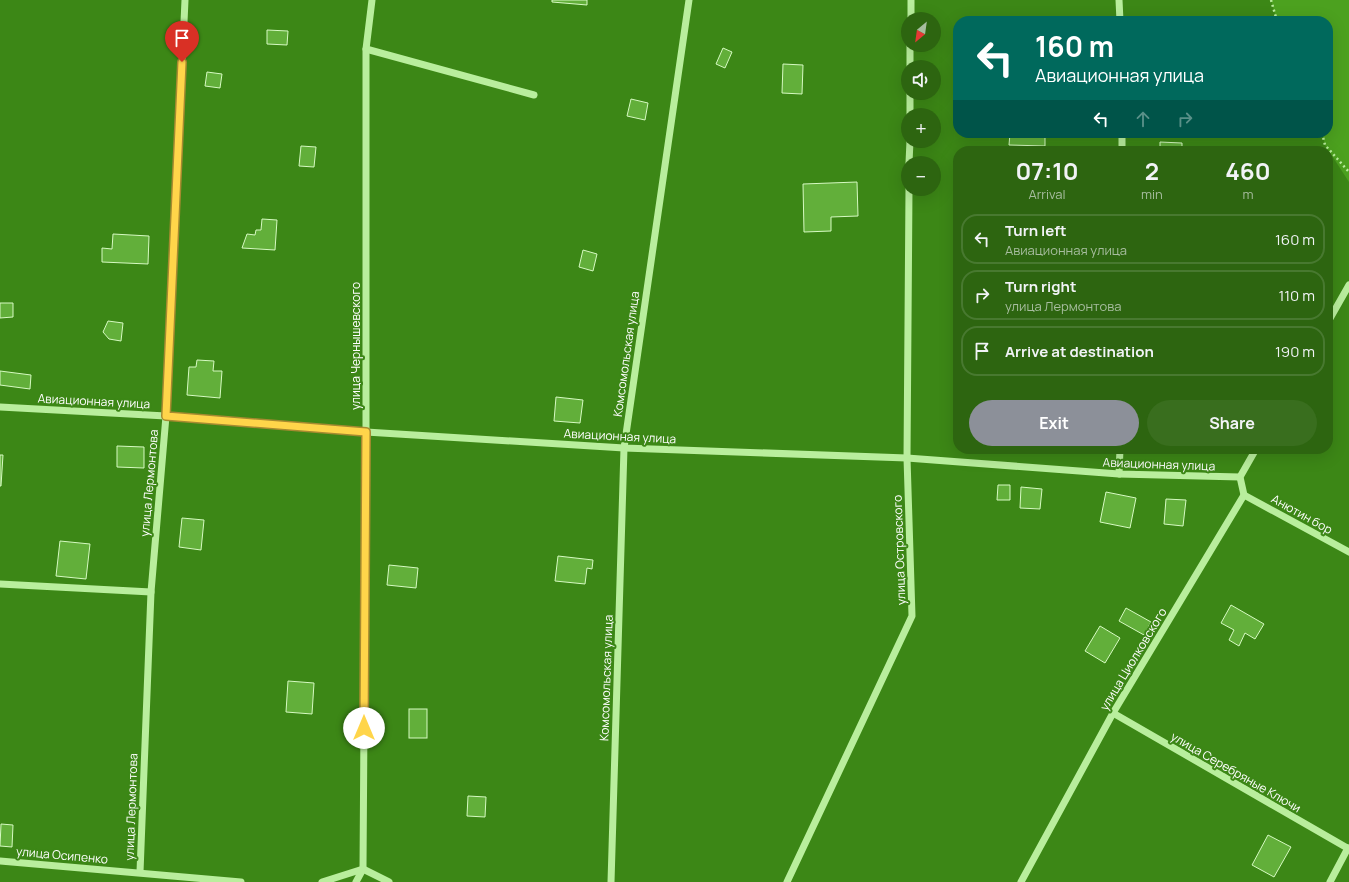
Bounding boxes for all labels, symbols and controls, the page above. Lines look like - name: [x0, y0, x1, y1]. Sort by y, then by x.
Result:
- north arrow: [901, 12, 941, 52]
- map controls: [901, 12, 941, 196]
- pin: [165, 21, 199, 62]
- icon: arrive: [171, 27, 193, 49]
- text: 160 m: [1035, 27, 1114, 65]
- icon: left: [969, 32, 1021, 84]
- button: sound: [901, 60, 941, 100]
- text: Авиационная улица: [1035, 63, 1204, 87]
- button: +: [901, 108, 941, 148]
- icon: left: [1090, 108, 1112, 130]
- icon: ahead: [1132, 108, 1154, 130]
- icon: right: [1174, 108, 1196, 130]
- text: 07:10: [1015, 154, 1079, 187]
- text: 2: [1145, 154, 1159, 187]
- text: 460: [1225, 154, 1271, 187]
- button: −: [901, 156, 941, 196]
- text: Arrival: [1028, 185, 1066, 203]
- text: min: [1141, 185, 1163, 203]
- text: m: [1242, 185, 1253, 203]
- text: Turn left: [1005, 220, 1067, 241]
- icon: left: [971, 228, 993, 250]
- text: 160 m: [1275, 229, 1315, 250]
- text: Авиационная улица: [1005, 241, 1127, 259]
- text: Turn right: [1005, 276, 1076, 297]
- street label: улица Чернышевского: [347, 282, 364, 410]
- icon: right: [971, 284, 993, 306]
- text: 110 m: [1278, 285, 1315, 306]
- street label: Комсомольская улица: [609, 290, 643, 418]
- text: улица Лермонтова: [1005, 297, 1121, 315]
- icon: arrive: [971, 340, 993, 362]
- text: Arrive at destination: [1005, 341, 1154, 362]
- text: 190 m: [1275, 341, 1315, 362]
- street label: Авиационная улица: [37, 390, 151, 412]
- button: Exit: [969, 400, 1139, 446]
- button: Share: [1147, 400, 1317, 446]
- street label: Авиационная улица: [563, 425, 677, 447]
- street label: улица Лермонтова: [136, 429, 162, 537]
- street label: Авиационная улица: [1102, 454, 1216, 474]
- street label: Анютин бор: [1268, 490, 1336, 538]
- street label: улица Островского: [889, 495, 909, 605]
- street label: улица Циолковского: [1096, 604, 1170, 714]
- street label: Комсомольская улица: [595, 614, 617, 742]
- position arrow: [343, 707, 385, 749]
- street label: улица Серебряные Ключи: [1168, 728, 1304, 816]
- street label: улица Лермонтова: [121, 753, 141, 861]
- street label: улица Осипенко: [15, 843, 109, 867]

